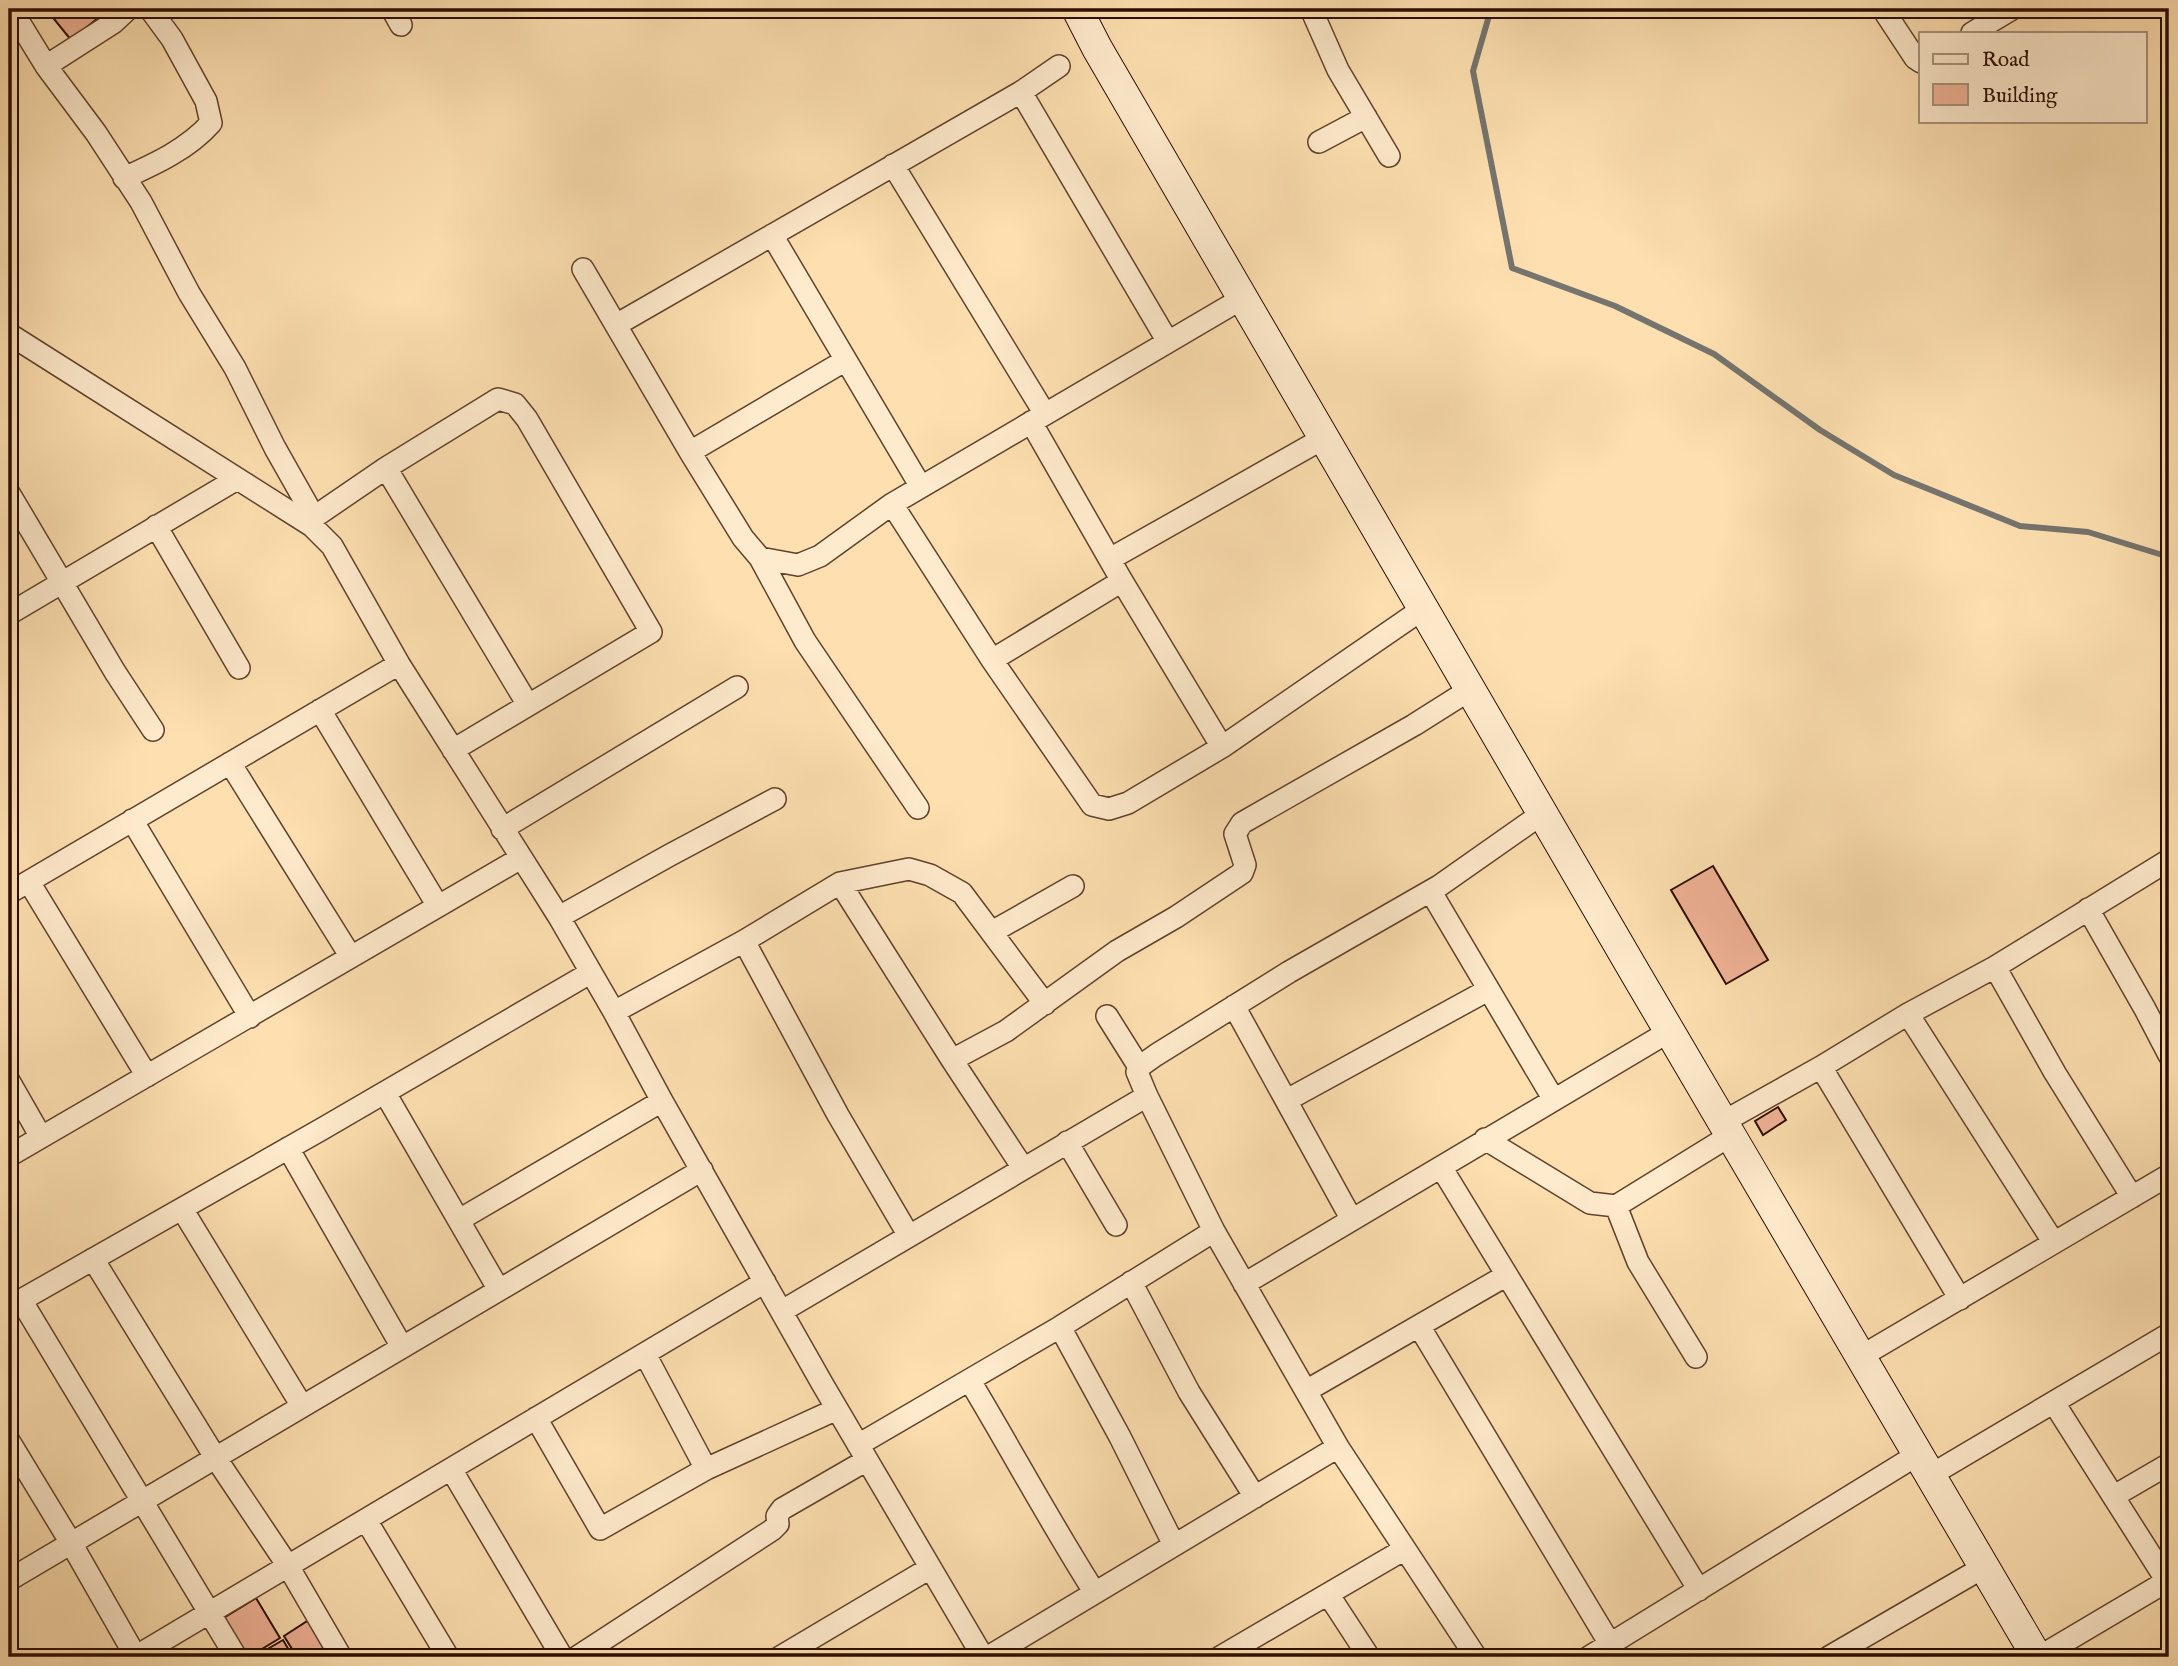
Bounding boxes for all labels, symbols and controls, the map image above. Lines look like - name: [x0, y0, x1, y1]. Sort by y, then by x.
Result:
- legend: [1919, 32, 2146, 122]
- text: Road: [1982, 47, 2030, 74]
- text: Building: [1982, 83, 2058, 110]

